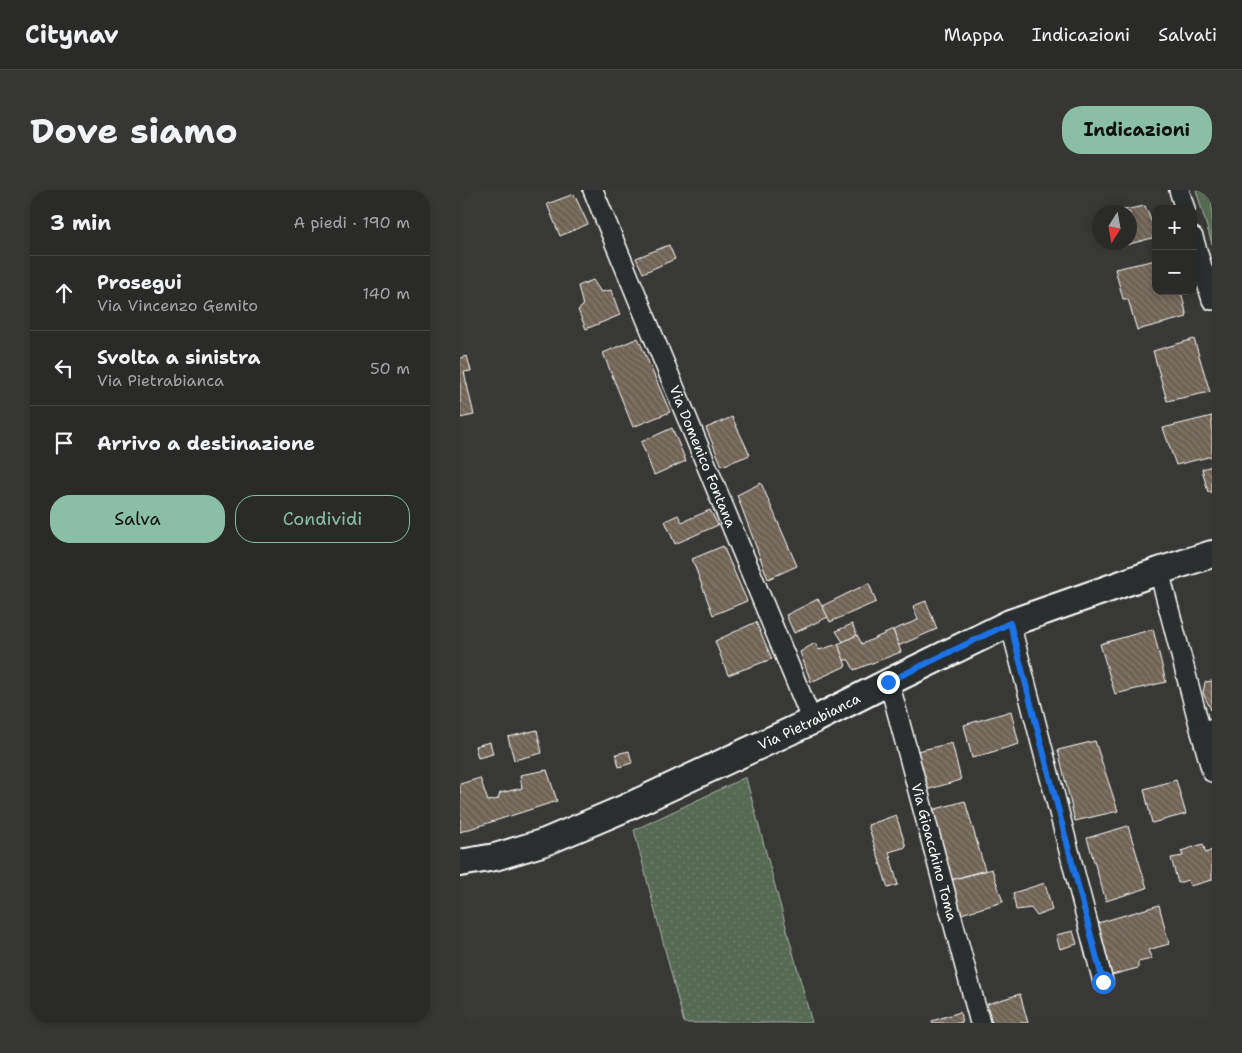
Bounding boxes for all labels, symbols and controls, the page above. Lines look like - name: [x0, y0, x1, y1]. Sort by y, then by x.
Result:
- text: Citynav: [25, 19, 119, 51]
- text: Mappa: [944, 23, 1004, 47]
- text: Indicazioni: [1032, 23, 1130, 47]
- text: Salvati: [1158, 23, 1217, 47]
- button: Indicazioni: [1062, 106, 1212, 154]
- text: Dove siamo: [30, 107, 238, 154]
- north arrow: [1092, 205, 1137, 250]
- map controls: [1152, 205, 1197, 295]
- button: +: [1152, 205, 1197, 250]
- text: 3 min: [50, 209, 111, 237]
- text: A piedi · 190 m: [293, 212, 410, 233]
- button: −: [1152, 250, 1197, 295]
- text: Prosegui: [97, 270, 182, 295]
- icon: ahead: [50, 279, 78, 307]
- text: 140 m: [363, 283, 410, 304]
- text: Via Vincenzo Gemito: [97, 295, 258, 316]
- text: Svolta a sinistra: [97, 345, 260, 370]
- icon: left: [50, 354, 78, 382]
- text: 50 m: [370, 358, 410, 379]
- text: Via Pietrabianca: [97, 370, 224, 391]
- street label: Via Domenico Fontana: [665, 382, 740, 530]
- icon: arrive: [50, 429, 78, 457]
- text: Arrivo a destinazione: [97, 431, 315, 456]
- button: Salva: [50, 495, 225, 543]
- button: Condividi: [235, 495, 410, 543]
- route end: [877, 671, 900, 694]
- street label: Via Pietrabianca: [755, 689, 863, 754]
- street label: Via Gioacchino Toma: [907, 781, 961, 923]
- route start: [1092, 971, 1115, 994]

